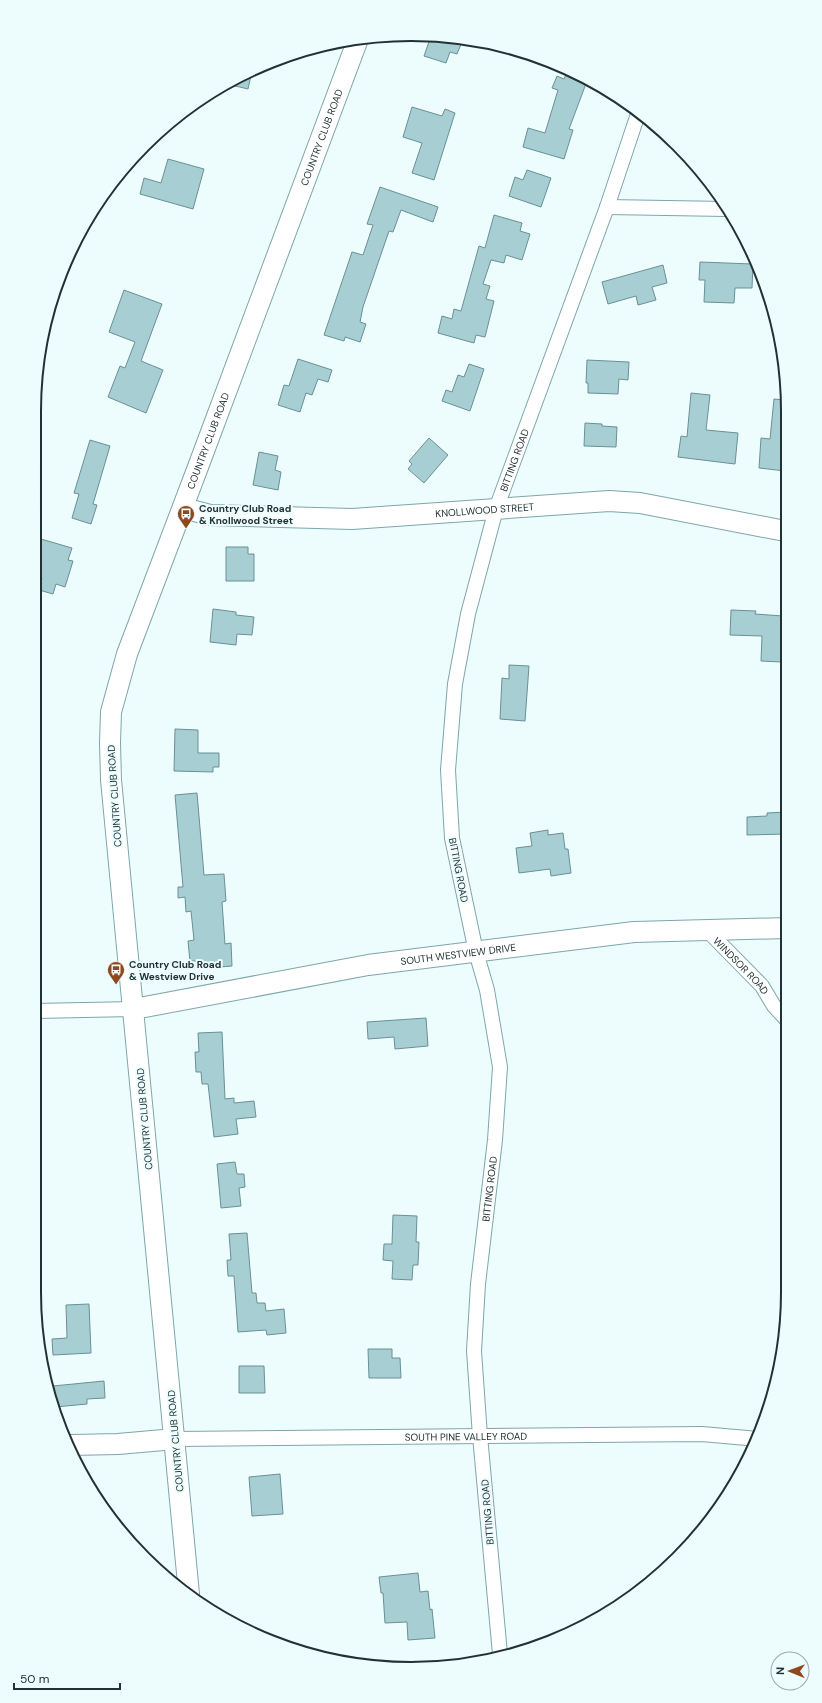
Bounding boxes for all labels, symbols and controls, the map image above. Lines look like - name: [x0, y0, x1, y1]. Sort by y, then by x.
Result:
- street label: COUNTRY CLUB ROAD: [298, 87, 346, 188]
- street label: COUNTRY CLUB ROAD: [184, 391, 232, 491]
- street label: BITTING ROAD: [497, 427, 532, 493]
- street label: KNOLLWOOD STREET: [435, 500, 535, 520]
- place label: Country Club Road & Knollwood Street: [199, 502, 293, 527]
- bus stop icon: Country Club Road & Knollwood Street: [176, 504, 196, 529]
- street label: COUNTRY CLUB ROAD: [104, 744, 125, 847]
- street label: BITTING ROAD: [446, 837, 471, 904]
- street label: WINDSOR ROAD: [710, 934, 771, 997]
- street label: SOUTH WESTVIEW DRIVE: [400, 941, 517, 968]
- place label: Country Club Road & Westview Drive: [129, 958, 221, 983]
- bus stop icon: Country Club Road & Westview Drive: [106, 960, 126, 985]
- street label: COUNTRY CLUB ROAD: [134, 1067, 155, 1170]
- street label: BITTING ROAD: [479, 1155, 500, 1222]
- street label: COUNTRY CLUB ROAD: [165, 1389, 186, 1492]
- street label: SOUTH PINE VALLEY ROAD: [405, 1430, 527, 1444]
- street label: BITTING ROAD: [478, 1479, 497, 1545]
- north arrow: [770, 1651, 810, 1691]
- scale bar: [14, 1665, 120, 1691]
- text: N: [773, 1667, 787, 1675]
- text: 50 m: [20, 1671, 49, 1687]

